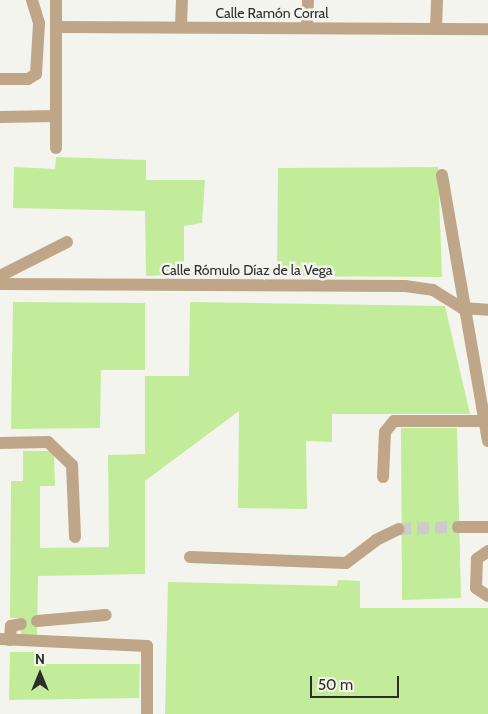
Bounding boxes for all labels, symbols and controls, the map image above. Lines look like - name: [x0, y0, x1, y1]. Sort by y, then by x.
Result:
- street label: Calle Ramón Corral: [215, 5, 329, 21]
- street label: Calle Rómulo Díaz de la Vega: [161, 262, 333, 278]
- north arrow: [15, 649, 65, 699]
- text: N: [35, 650, 45, 668]
- scale bar: [313, 666, 402, 698]
- text: 50 m: [318, 676, 353, 694]

